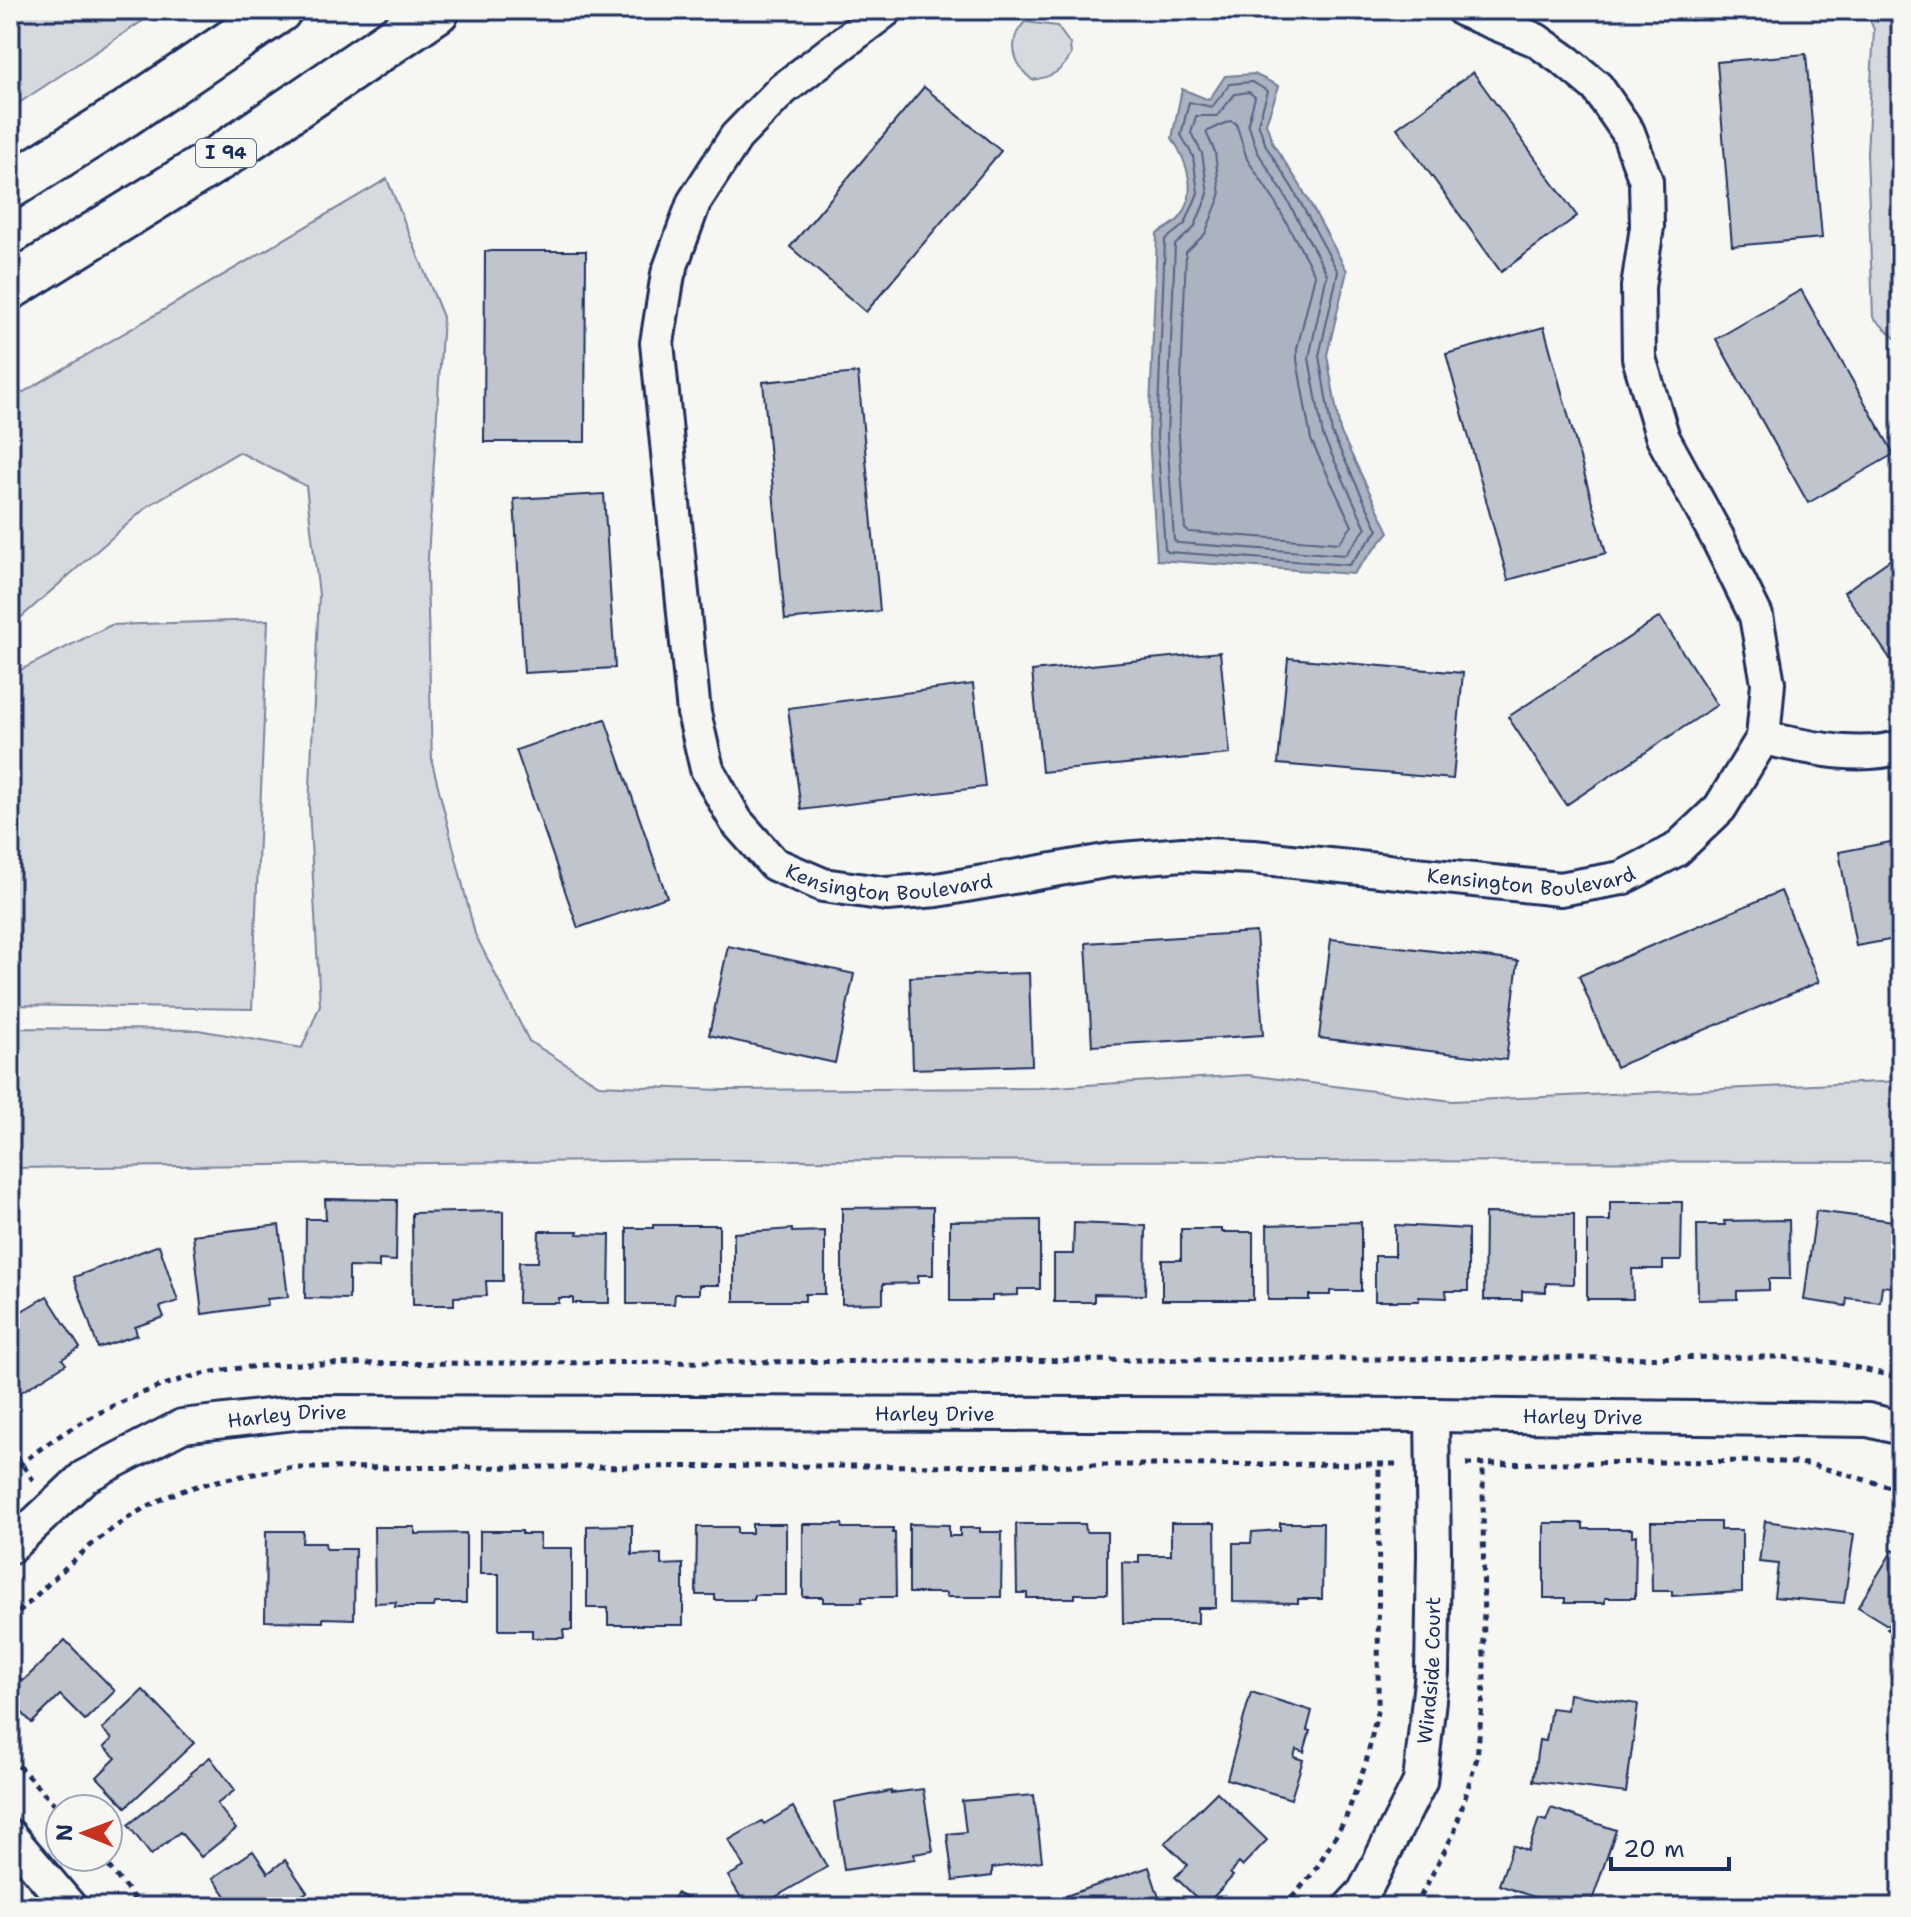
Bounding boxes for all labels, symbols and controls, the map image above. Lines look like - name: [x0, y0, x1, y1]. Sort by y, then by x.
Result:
- road number: I 94: [196, 139, 256, 167]
- street label: Kensington Boulevard: [782, 858, 995, 907]
- street label: Kensington Boulevard: [1426, 860, 1640, 902]
- street label: Harley Drive: [226, 1399, 347, 1434]
- street label: Harley Drive: [875, 1401, 995, 1427]
- street label: Harley Drive: [1523, 1403, 1643, 1430]
- street label: Windside Court: [1411, 1596, 1446, 1746]
- north arrow: [44, 1793, 124, 1873]
- scale bar: [1611, 1821, 1729, 1871]
- text: N: [50, 1824, 79, 1842]
- text: 20 m: [1623, 1833, 1685, 1865]

